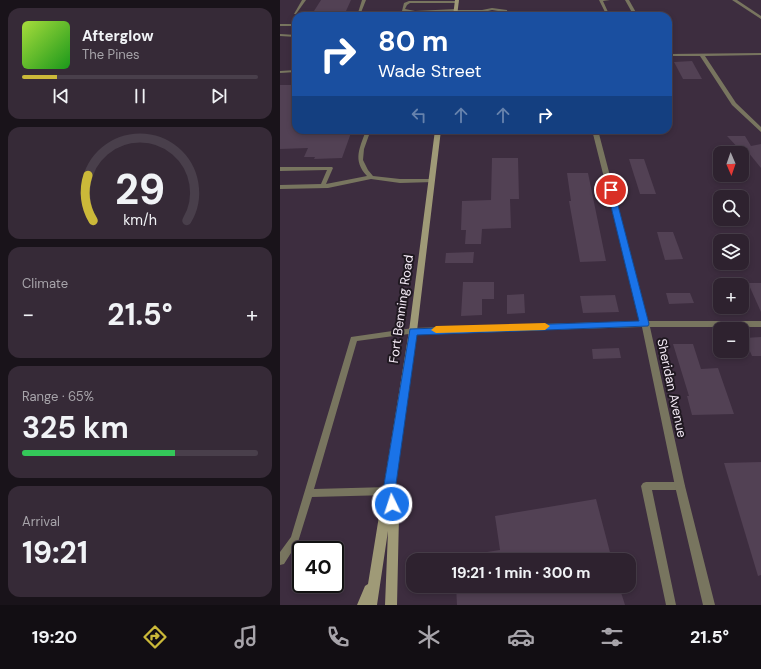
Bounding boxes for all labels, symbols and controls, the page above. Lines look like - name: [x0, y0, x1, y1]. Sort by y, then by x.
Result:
- text: 80 m: [378, 23, 448, 60]
- text: Afterglow: [82, 26, 154, 46]
- icon: right: [312, 28, 364, 80]
- text: The Pines: [82, 46, 140, 63]
- text: Wade Street: [378, 59, 482, 83]
- icon: previous: [50, 85, 72, 107]
- icon: pause: [129, 85, 151, 107]
- icon: next: [208, 85, 230, 107]
- icon: left: [408, 104, 430, 126]
- icon: ahead: [450, 104, 472, 126]
- icon: ahead: [492, 104, 514, 126]
- icon: right: [534, 104, 556, 126]
- north arrow: [713, 146, 749, 182]
- map controls: [713, 146, 749, 358]
- text: 29: [115, 163, 165, 217]
- pin: [594, 173, 628, 207]
- icon: arrive: [600, 179, 622, 201]
- button: search: [713, 190, 749, 226]
- text: km/h: [123, 211, 157, 229]
- button: layers: [713, 234, 749, 270]
- street label: Fort Benning Road: [385, 254, 417, 364]
- text: Climate: [22, 275, 68, 292]
- button: +: [713, 278, 749, 314]
- text: 21.5°: [107, 295, 173, 334]
- text: −: [22, 300, 34, 329]
- text: +: [246, 300, 258, 329]
- button: −: [713, 322, 749, 358]
- street label: Sheridan Avenue: [653, 337, 691, 439]
- text: Range · 65%: [22, 388, 94, 405]
- text: 325 km: [22, 408, 129, 447]
- position arrow: [371, 483, 413, 525]
- text: Arrival: [22, 513, 60, 530]
- text: 19:21: [22, 533, 88, 572]
- speed limit sign: 40: [292, 541, 344, 593]
- text: 19:21 · 1 min · 300 m: [452, 563, 590, 583]
- icon: directions: [141, 623, 169, 651]
- icon: music: [232, 623, 260, 651]
- icon: phone: [324, 623, 352, 651]
- icon: climate: [415, 623, 443, 651]
- icon: car: [507, 623, 535, 651]
- icon: filters: [598, 623, 626, 651]
- text: 19:20: [32, 625, 77, 649]
- text: 21.5°: [690, 625, 729, 649]

